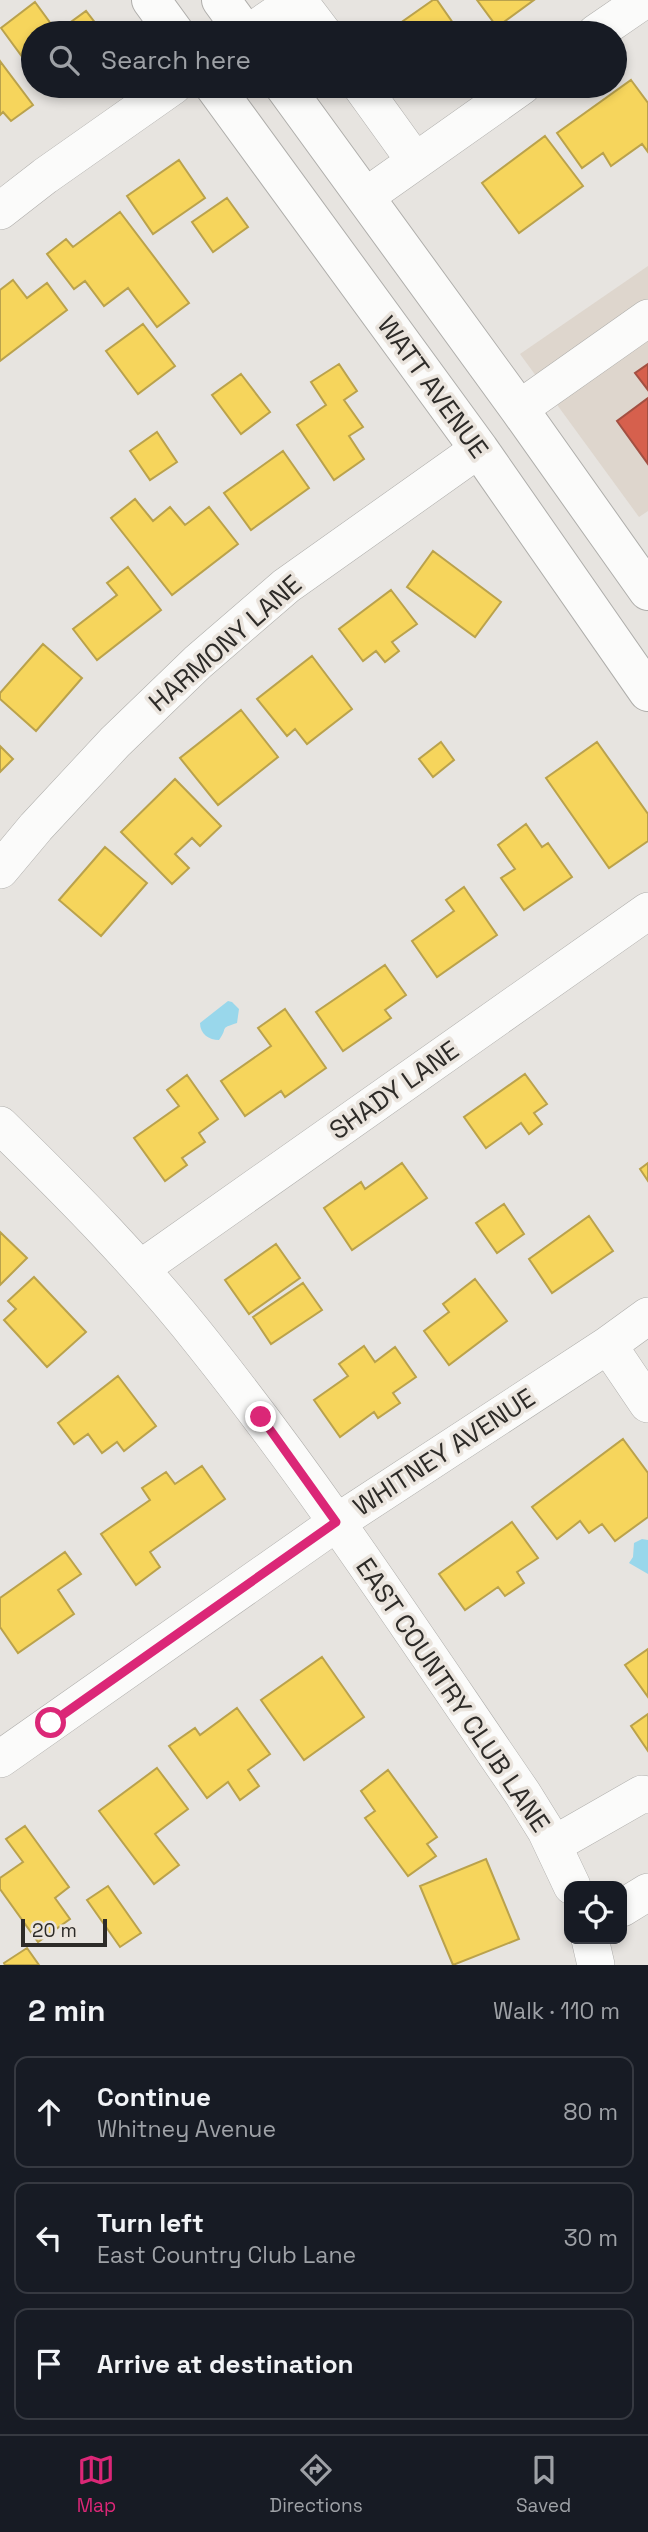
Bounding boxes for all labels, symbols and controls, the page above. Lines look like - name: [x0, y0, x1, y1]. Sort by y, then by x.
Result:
- search box: [21, 21, 627, 98]
- icon: search: [45, 41, 83, 79]
- text: Search here: [101, 43, 251, 77]
- street label: WATT AVENUE: [370, 309, 496, 465]
- street label: HARMONY LANE: [142, 567, 308, 719]
- street label: SHADY LANE: [323, 1033, 465, 1147]
- street label: WHITNEY AVENUE: [347, 1381, 541, 1523]
- route end: [245, 1401, 276, 1432]
- street label: EAST COUNTRY CLUB LANE: [348, 1551, 558, 1839]
- route start: [35, 1707, 66, 1738]
- map controls: [564, 1881, 627, 1944]
- button: locate: [564, 1881, 627, 1944]
- scale bar: [21, 1916, 107, 1948]
- text: 20 m: [32, 1918, 77, 1943]
- text: 2 min: [28, 1991, 106, 2030]
- text: Walk · 110 m: [493, 1996, 620, 2026]
- text: Continue: [97, 2080, 211, 2114]
- icon: ahead: [30, 2093, 68, 2131]
- text: 80 m: [563, 2097, 618, 2127]
- text: Whitney Avenue: [97, 2114, 276, 2144]
- text: Turn left: [97, 2206, 204, 2240]
- icon: left: [30, 2219, 68, 2257]
- text: 30 m: [564, 2223, 618, 2253]
- text: East Country Club Lane: [97, 2240, 356, 2270]
- icon: arrive: [30, 2345, 68, 2383]
- text: Arrive at destination: [97, 2347, 354, 2381]
- tab: Map: [77, 2451, 116, 2518]
- tab: Directions: [270, 2451, 363, 2518]
- tab: Saved: [516, 2451, 571, 2518]

